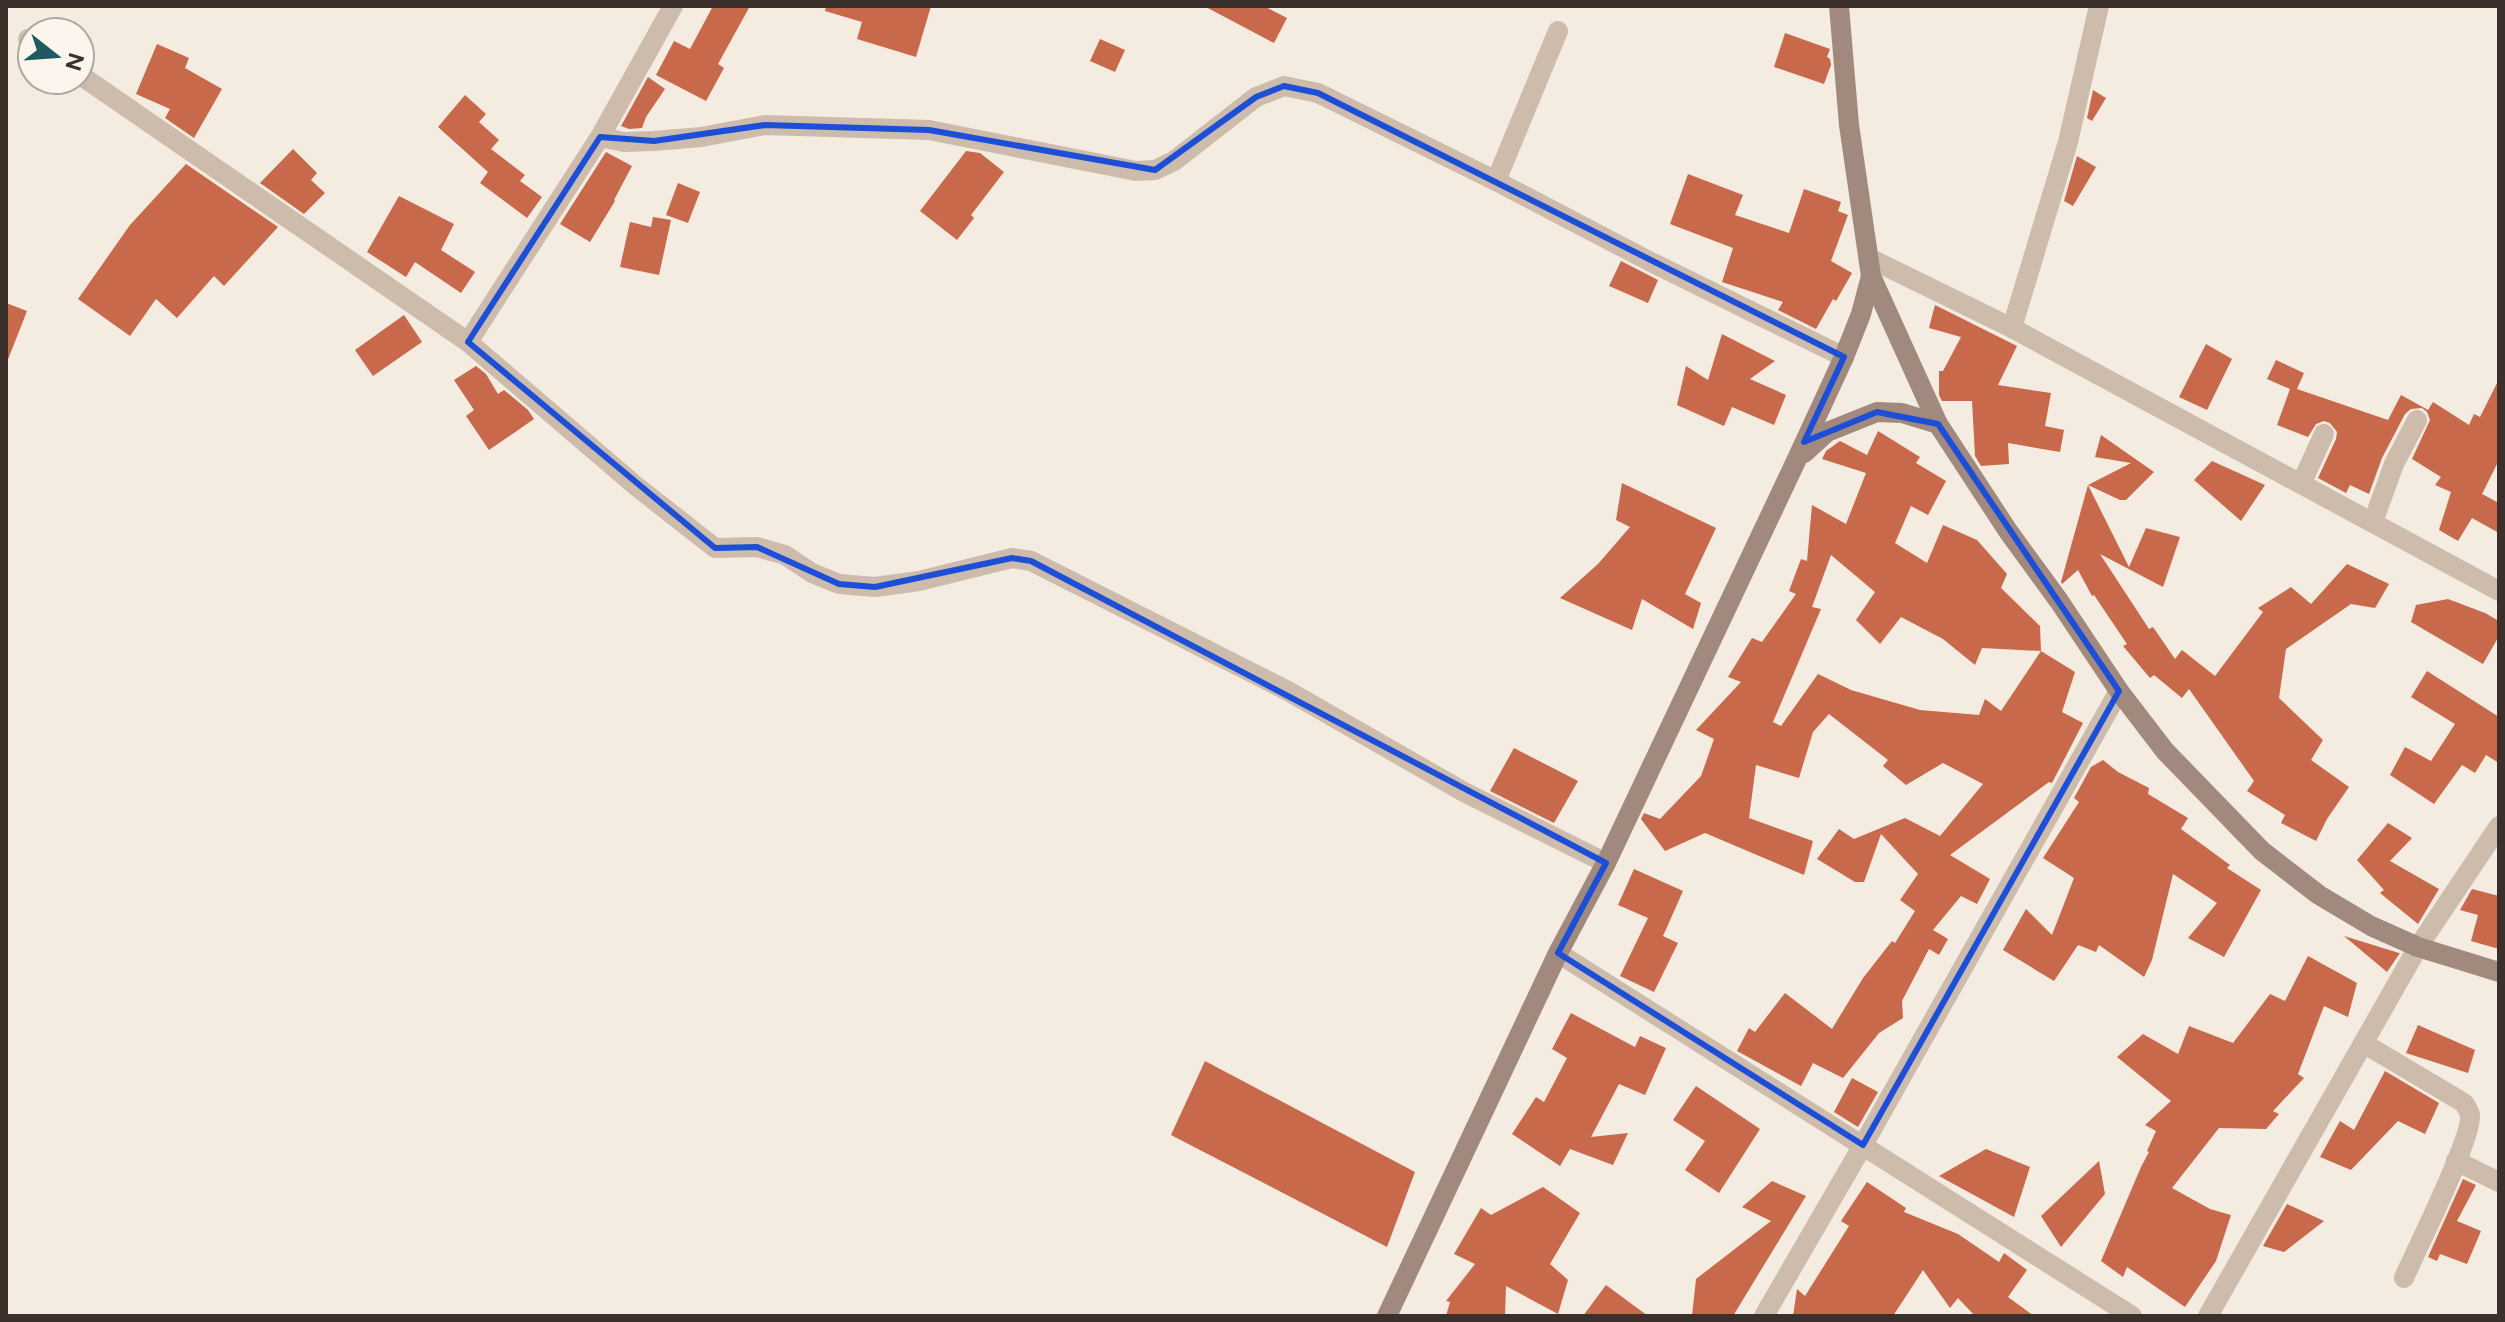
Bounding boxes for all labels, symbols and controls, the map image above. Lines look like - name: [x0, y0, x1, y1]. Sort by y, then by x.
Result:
- north arrow: [16, 16, 96, 96]
- text: N: [59, 50, 90, 74]

